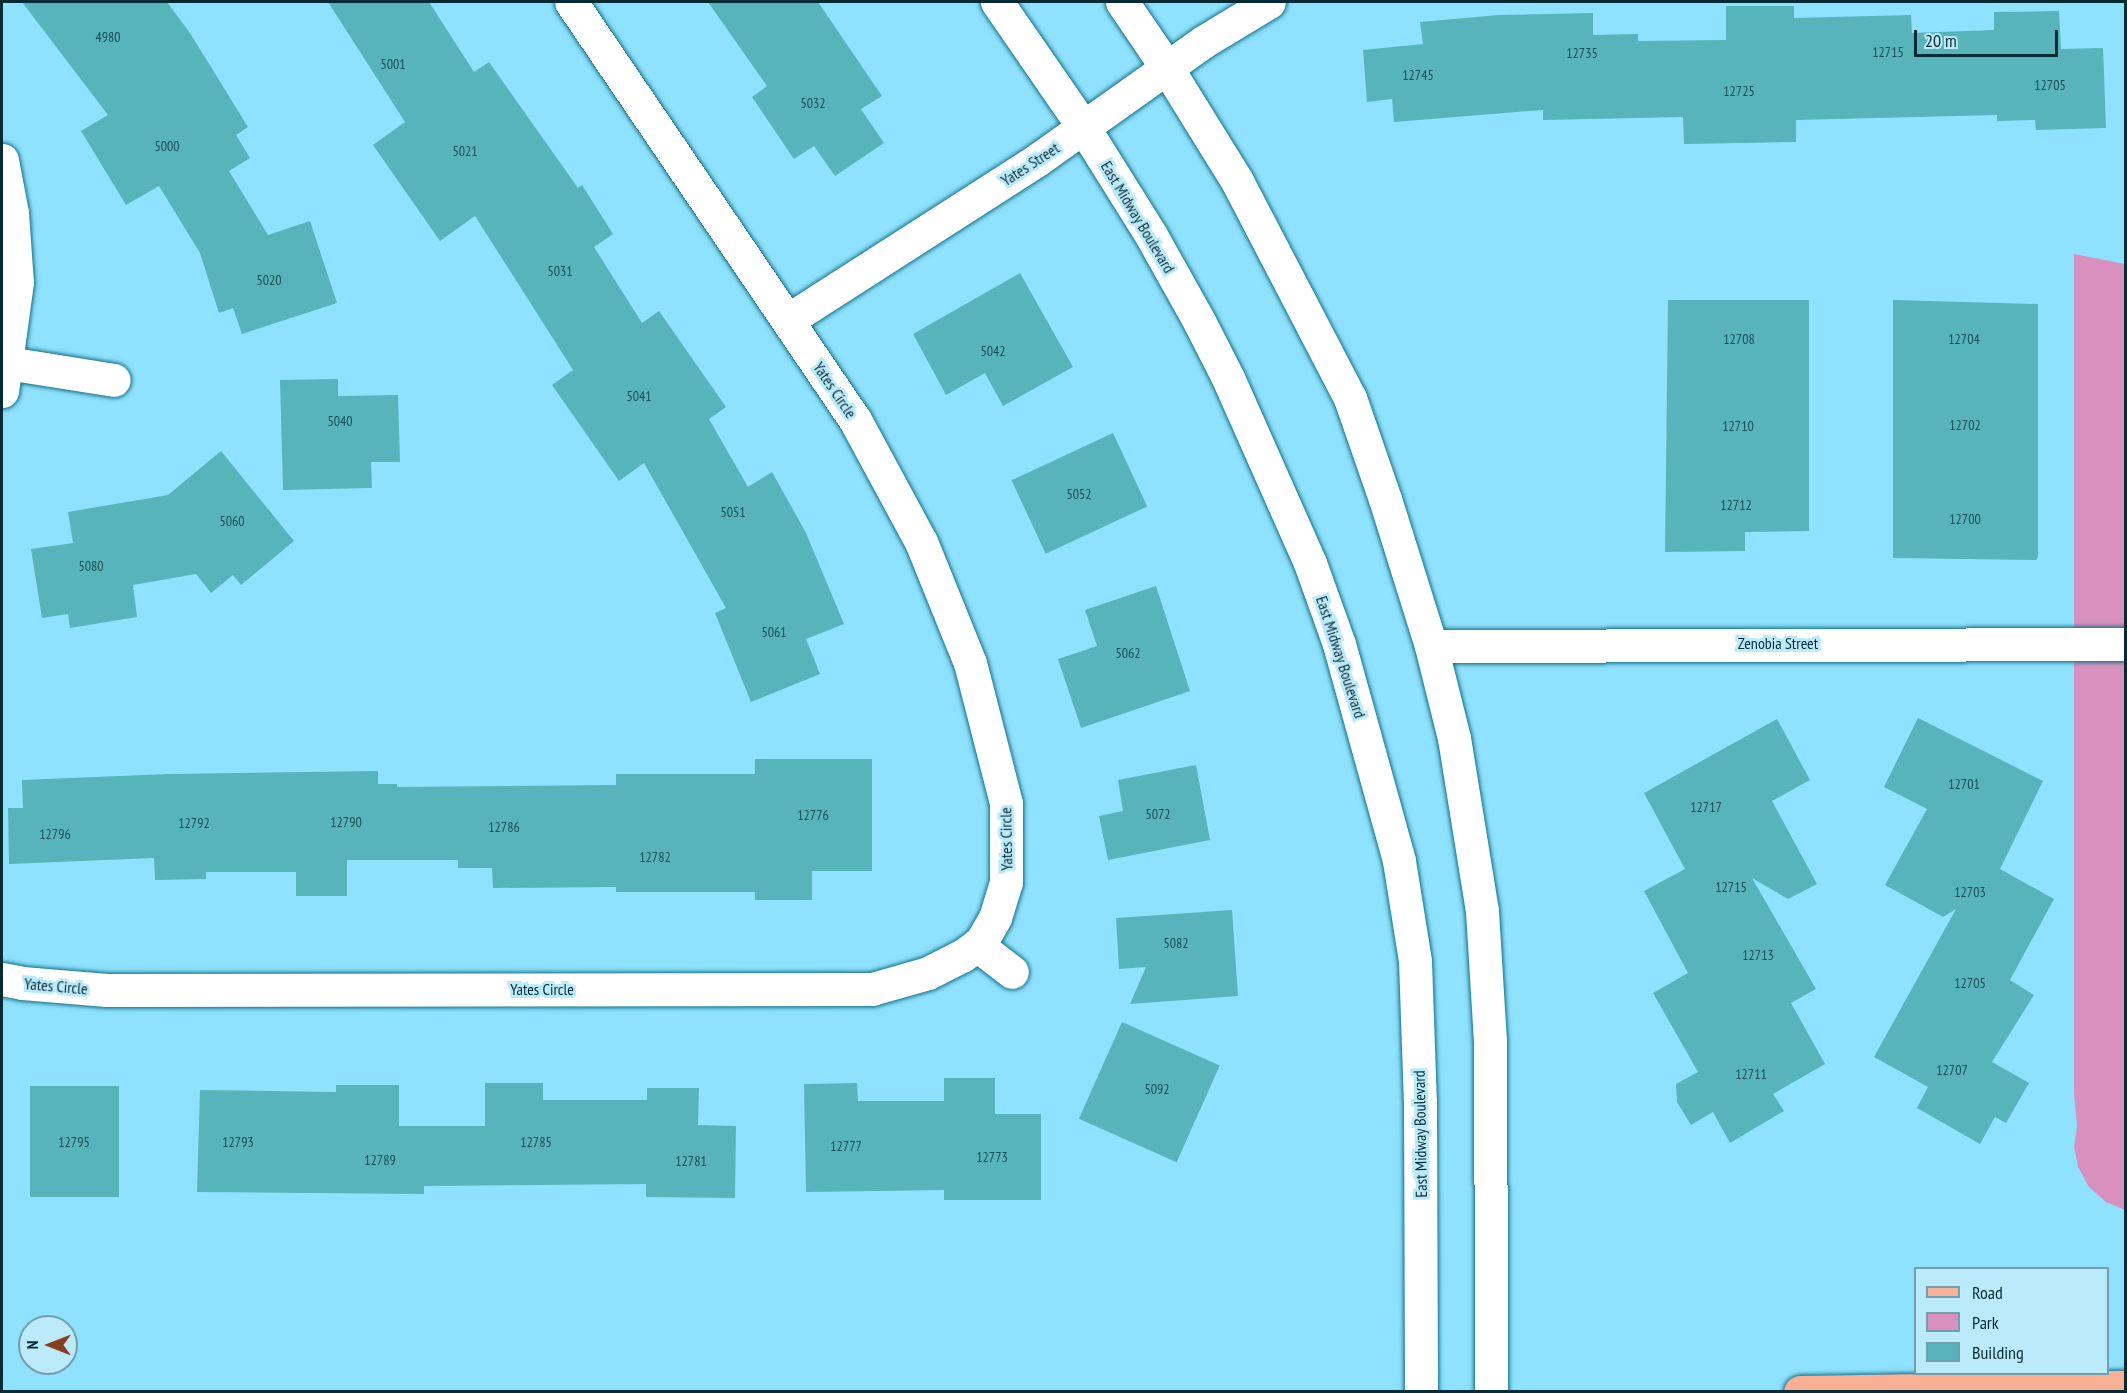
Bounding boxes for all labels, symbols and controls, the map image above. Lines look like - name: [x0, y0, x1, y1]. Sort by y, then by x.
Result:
- scale bar: [1917, 18, 2061, 56]
- house number: 4980: [95, 29, 121, 45]
- text: 20 m: [1925, 29, 1957, 52]
- house number: 12715: [1872, 44, 1904, 60]
- house number: 12735: [1566, 45, 1598, 61]
- house number: 5001: [380, 56, 406, 72]
- house number: 12745: [1402, 67, 1434, 83]
- house number: 12705: [2034, 77, 2066, 93]
- house number: 12725: [1723, 83, 1755, 99]
- house number: 5032: [800, 95, 826, 111]
- house number: 5000: [154, 138, 180, 154]
- street label: Yates Street: [997, 138, 1063, 190]
- house number: 5021: [452, 143, 478, 159]
- street label: East Midway Boulevard: [1097, 157, 1179, 277]
- house number: 5031: [547, 263, 573, 279]
- house number: 5020: [256, 272, 282, 288]
- house number: 12708: [1723, 331, 1755, 347]
- house number: 12704: [1948, 331, 1980, 347]
- house number: 5042: [980, 343, 1006, 359]
- street label: Yates Circle: [809, 358, 861, 422]
- house number: 5041: [626, 388, 652, 404]
- house number: 5040: [327, 413, 353, 429]
- house number: 12702: [1949, 417, 1981, 433]
- house number: 12710: [1722, 418, 1754, 434]
- house number: 5052: [1066, 486, 1092, 502]
- house number: 12712: [1720, 497, 1752, 513]
- house number: 5051: [720, 504, 746, 520]
- house number: 12700: [1949, 511, 1981, 527]
- house number: 5060: [219, 513, 245, 529]
- house number: 5080: [78, 558, 104, 574]
- street label: East Midway Boulevard: [1312, 593, 1370, 721]
- house number: 5061: [761, 624, 787, 640]
- street label: Zenobia Street: [1738, 633, 1818, 653]
- house number: 5062: [1115, 645, 1141, 661]
- house number: 12701: [1948, 776, 1980, 792]
- house number: 12717: [1690, 799, 1722, 815]
- house number: 5072: [1145, 806, 1171, 822]
- house number: 12776: [797, 807, 829, 823]
- street label: Yates Circle: [996, 807, 1016, 871]
- house number: 12790: [330, 814, 362, 830]
- house number: 12792: [178, 815, 210, 831]
- house number: 12786: [488, 819, 520, 835]
- house number: 12796: [39, 826, 71, 842]
- house number: 12782: [639, 849, 671, 865]
- house number: 12715: [1715, 879, 1747, 895]
- house number: 12703: [1954, 884, 1986, 900]
- house number: 5082: [1163, 935, 1189, 951]
- house number: 12713: [1742, 947, 1774, 963]
- street label: Yates Circle: [23, 974, 89, 998]
- house number: 12705: [1954, 975, 1986, 991]
- street label: Yates Circle: [510, 979, 574, 999]
- house number: 12707: [1936, 1062, 1968, 1078]
- house number: 12711: [1735, 1066, 1767, 1082]
- street label: East Midway Boulevard: [1409, 1070, 1431, 1198]
- house number: 5092: [1144, 1081, 1170, 1097]
- house number: 12795: [58, 1134, 90, 1150]
- house number: 12793: [222, 1134, 254, 1150]
- house number: 12785: [520, 1134, 552, 1150]
- house number: 12777: [830, 1138, 862, 1154]
- house number: 12773: [976, 1149, 1008, 1165]
- house number: 12789: [364, 1152, 396, 1168]
- house number: 12781: [675, 1153, 707, 1169]
- legend: [1914, 1267, 2109, 1375]
- text: Road: [1972, 1281, 2003, 1304]
- text: Park: [1972, 1311, 1999, 1334]
- north arrow: [18, 1315, 78, 1375]
- text: N: [22, 1341, 42, 1349]
- text: Building: [1972, 1341, 2024, 1364]

